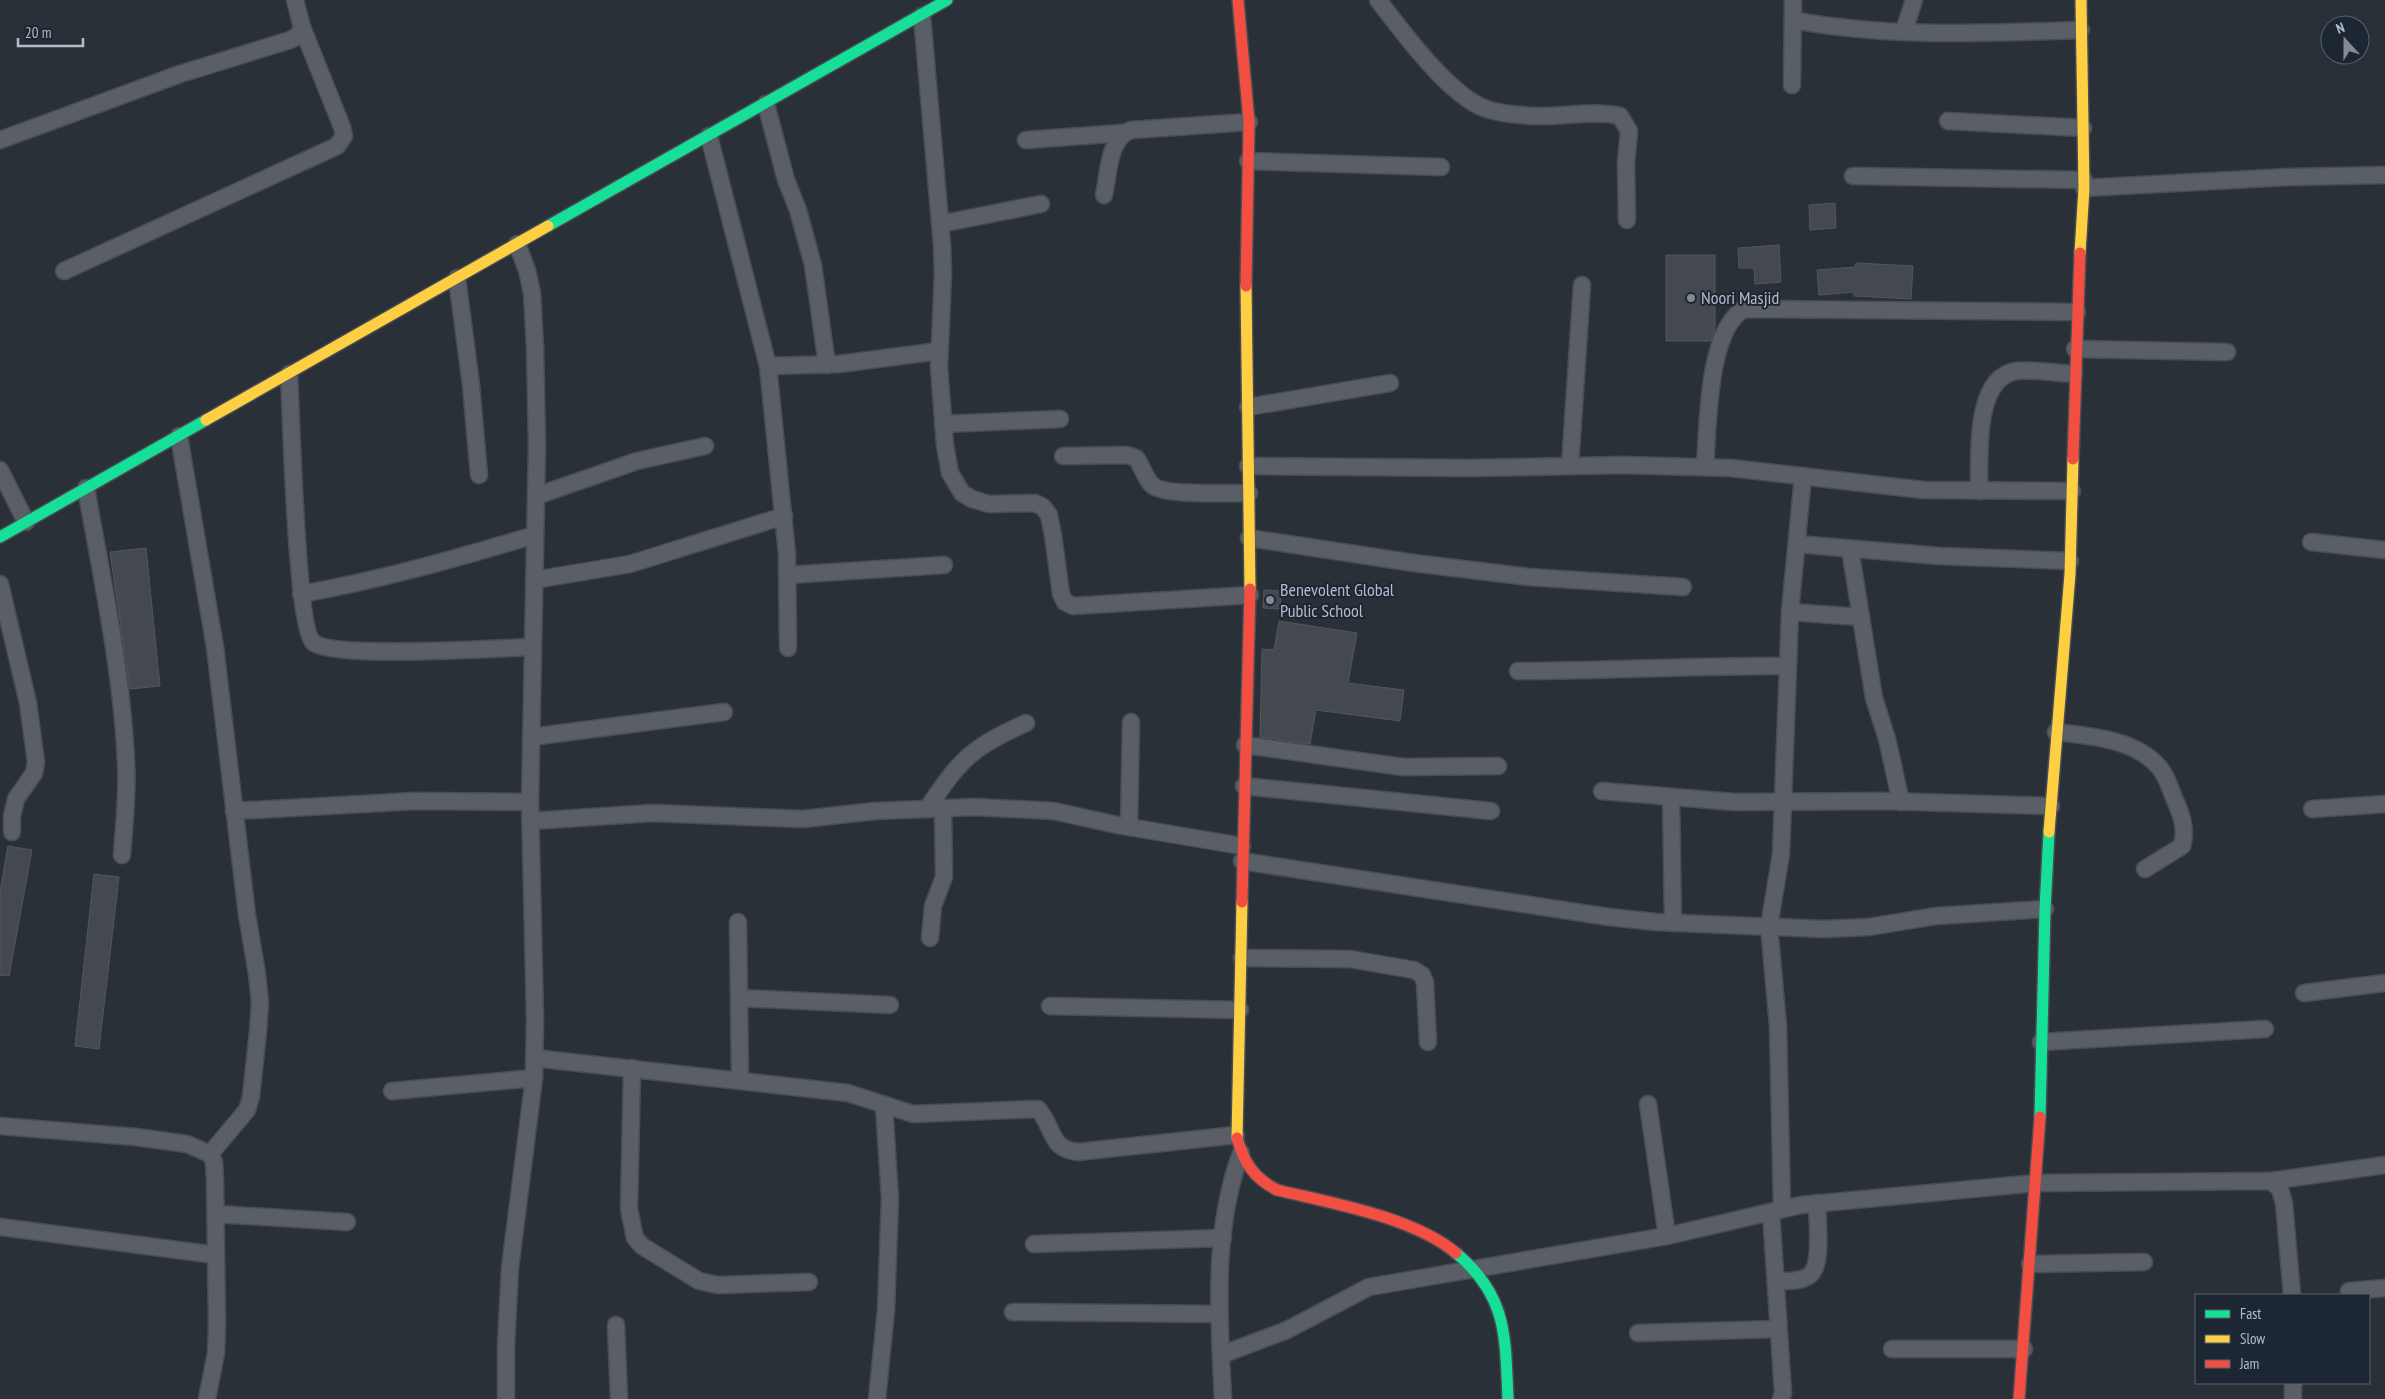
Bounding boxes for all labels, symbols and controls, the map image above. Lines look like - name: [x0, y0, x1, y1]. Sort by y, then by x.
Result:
- scale bar: [18, 15, 82, 47]
- north arrow: [2320, 15, 2370, 65]
- text: N: [2334, 18, 2347, 38]
- text: 20 m: [25, 23, 51, 42]
- place label: Noori Masjid: [1701, 286, 1779, 309]
- marker: Noori Masjid: [1685, 292, 1697, 304]
- place label: Benevolent Global Public School: [1280, 578, 1395, 622]
- marker: Benevolent Global Public School: [1264, 594, 1276, 606]
- legend: [2195, 1294, 2370, 1384]
- text: Fast: [2240, 1304, 2261, 1323]
- text: Slow: [2240, 1329, 2265, 1348]
- text: Jam: [2239, 1354, 2259, 1373]

